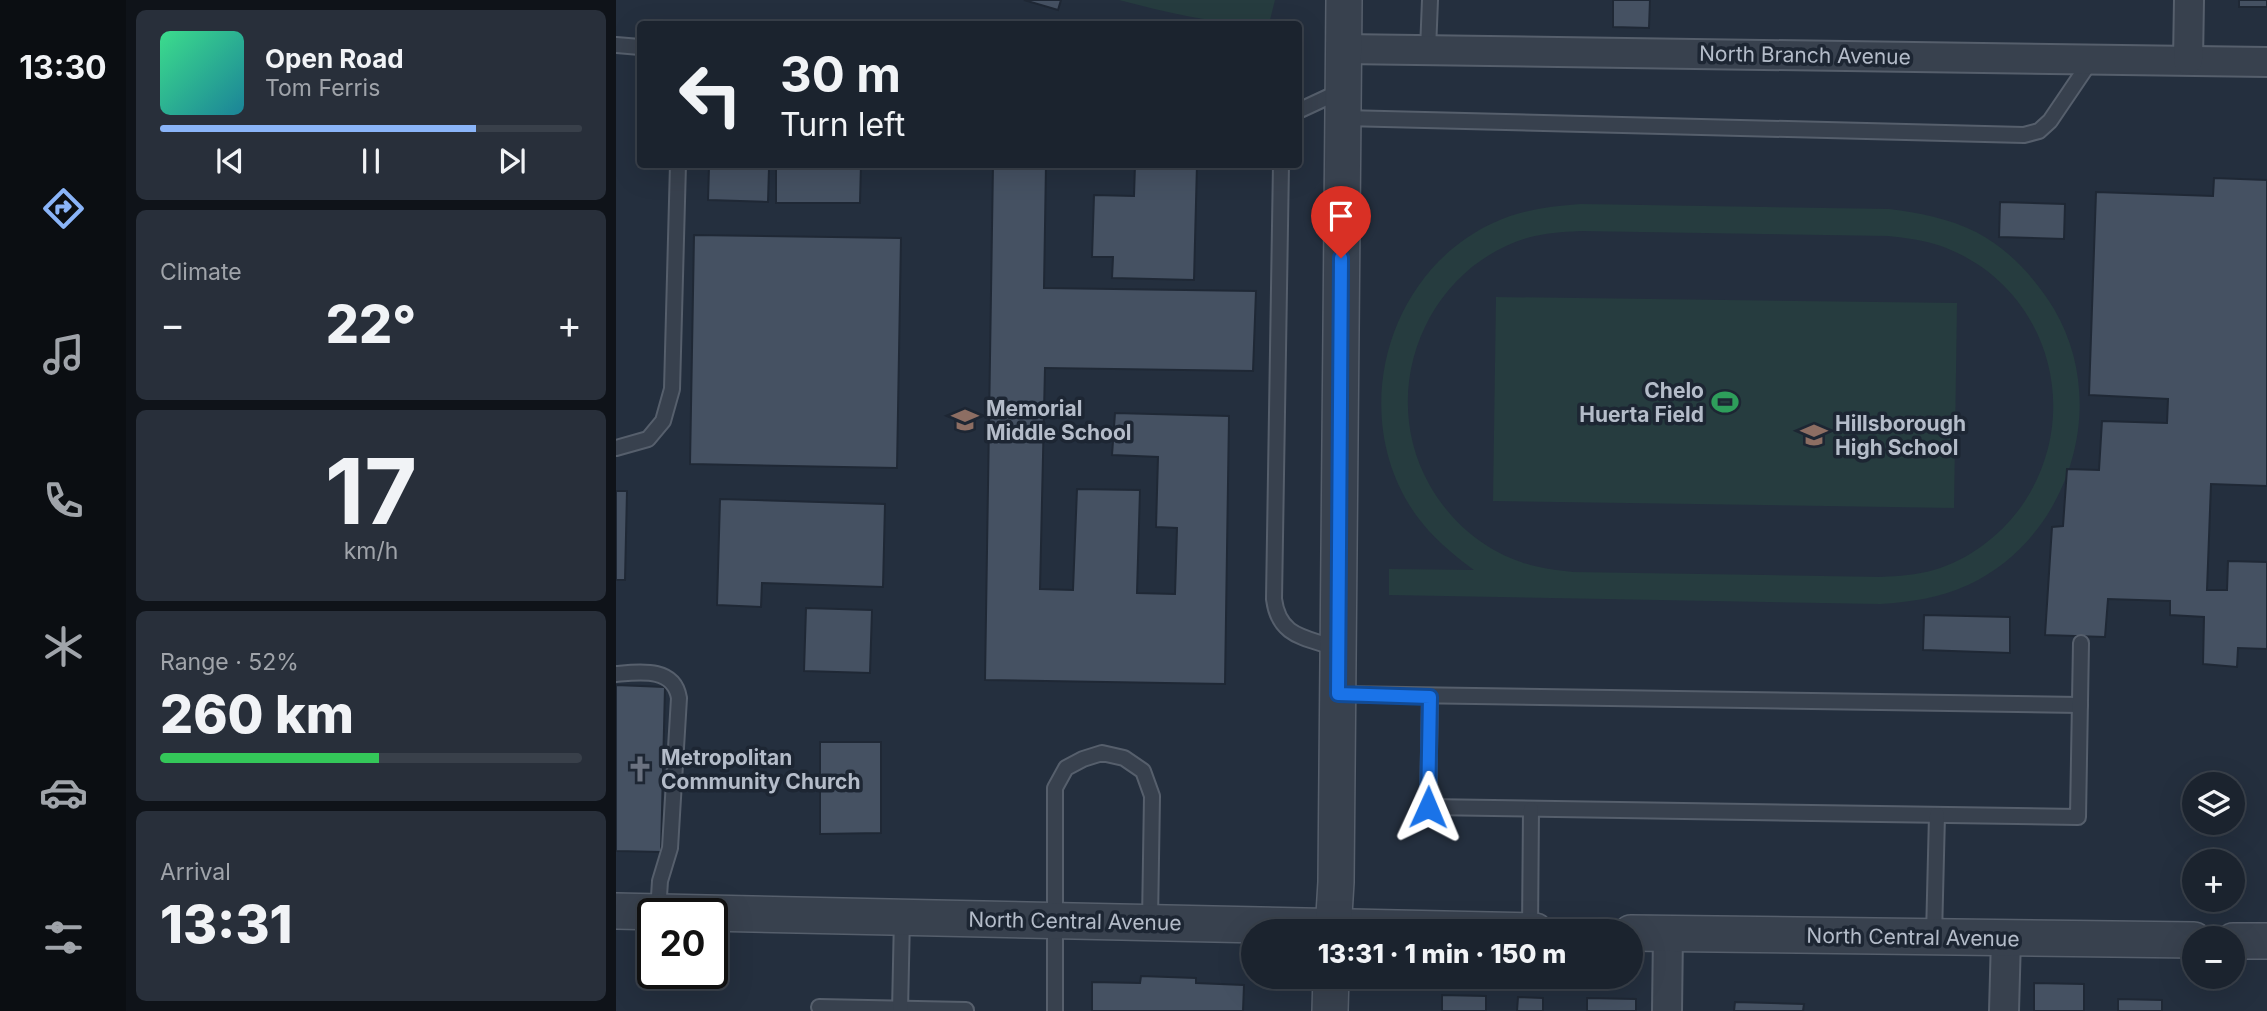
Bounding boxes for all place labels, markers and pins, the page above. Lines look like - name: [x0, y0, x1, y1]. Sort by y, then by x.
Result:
- pin: [1311, 186, 1371, 258]
- place label: Chelo Huerta Field: [1579, 378, 1704, 427]
- sports icon: Chelo Huerta Field: [1710, 387, 1740, 417]
- place label: Memorial Middle School: [986, 396, 1132, 445]
- school or university icon: Memorial Middle School: [950, 405, 980, 435]
- place label: Hillsborough High School: [1835, 411, 1966, 460]
- school or university icon: Hillsborough High School: [1799, 420, 1829, 450]
- place label: Metropolitan Community Church: [661, 745, 861, 794]
- church icon: Metropolitan Community Church: [625, 754, 655, 784]

